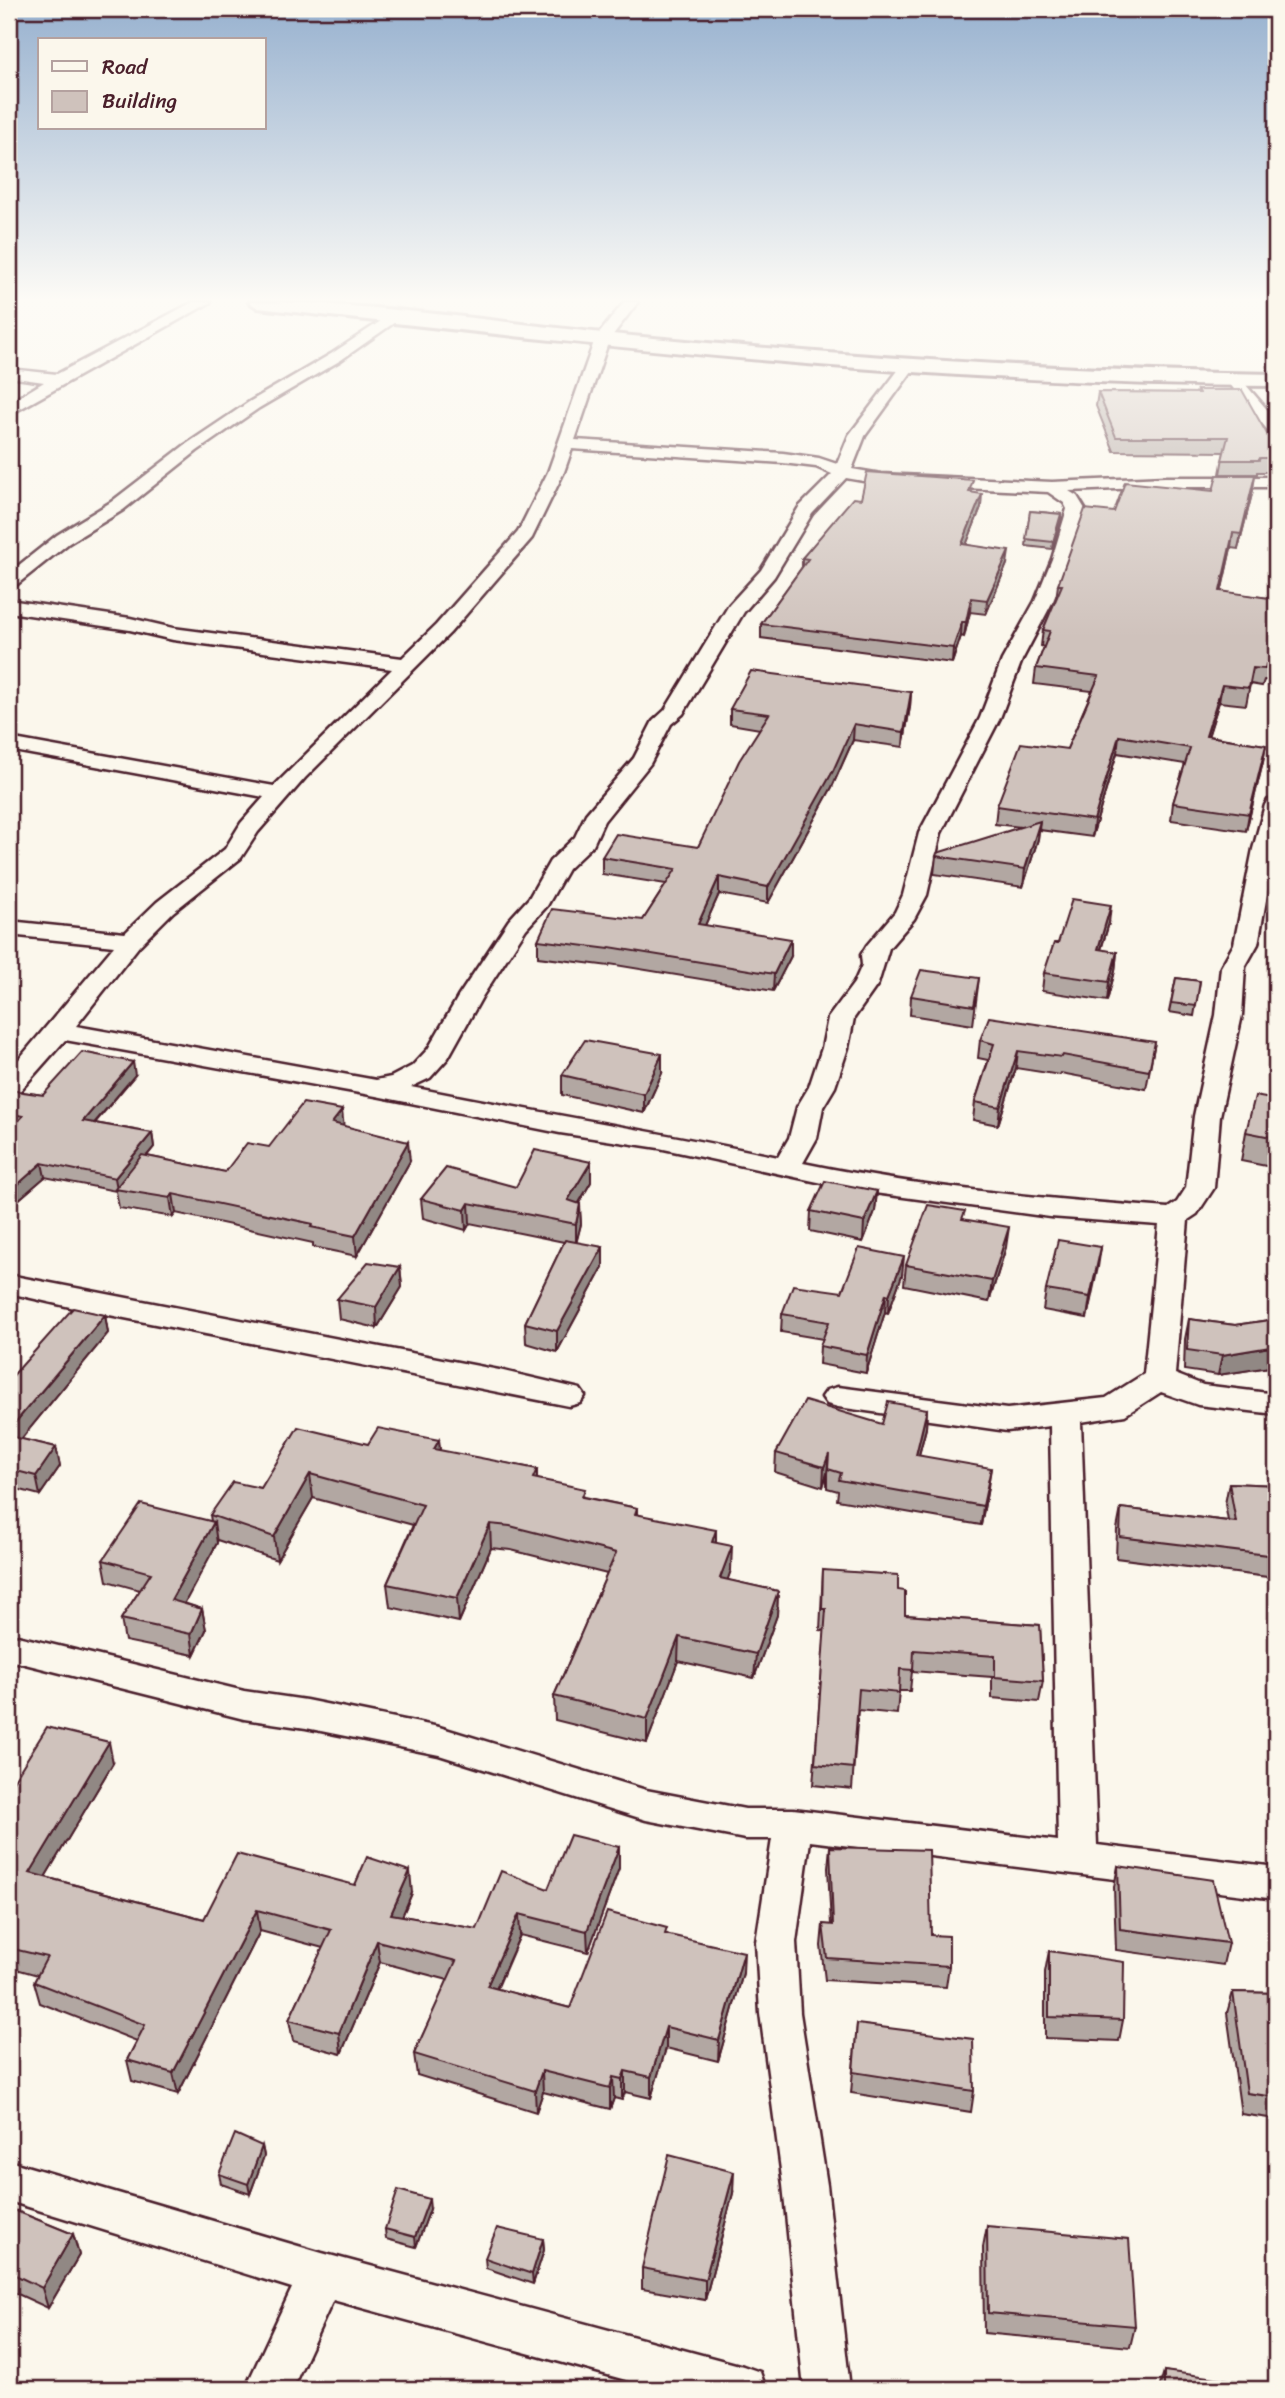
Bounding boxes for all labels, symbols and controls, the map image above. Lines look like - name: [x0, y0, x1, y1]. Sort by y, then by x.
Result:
- legend: [38, 38, 266, 130]
- text: Road: [102, 48, 149, 86]
- text: Building: [102, 82, 178, 120]

